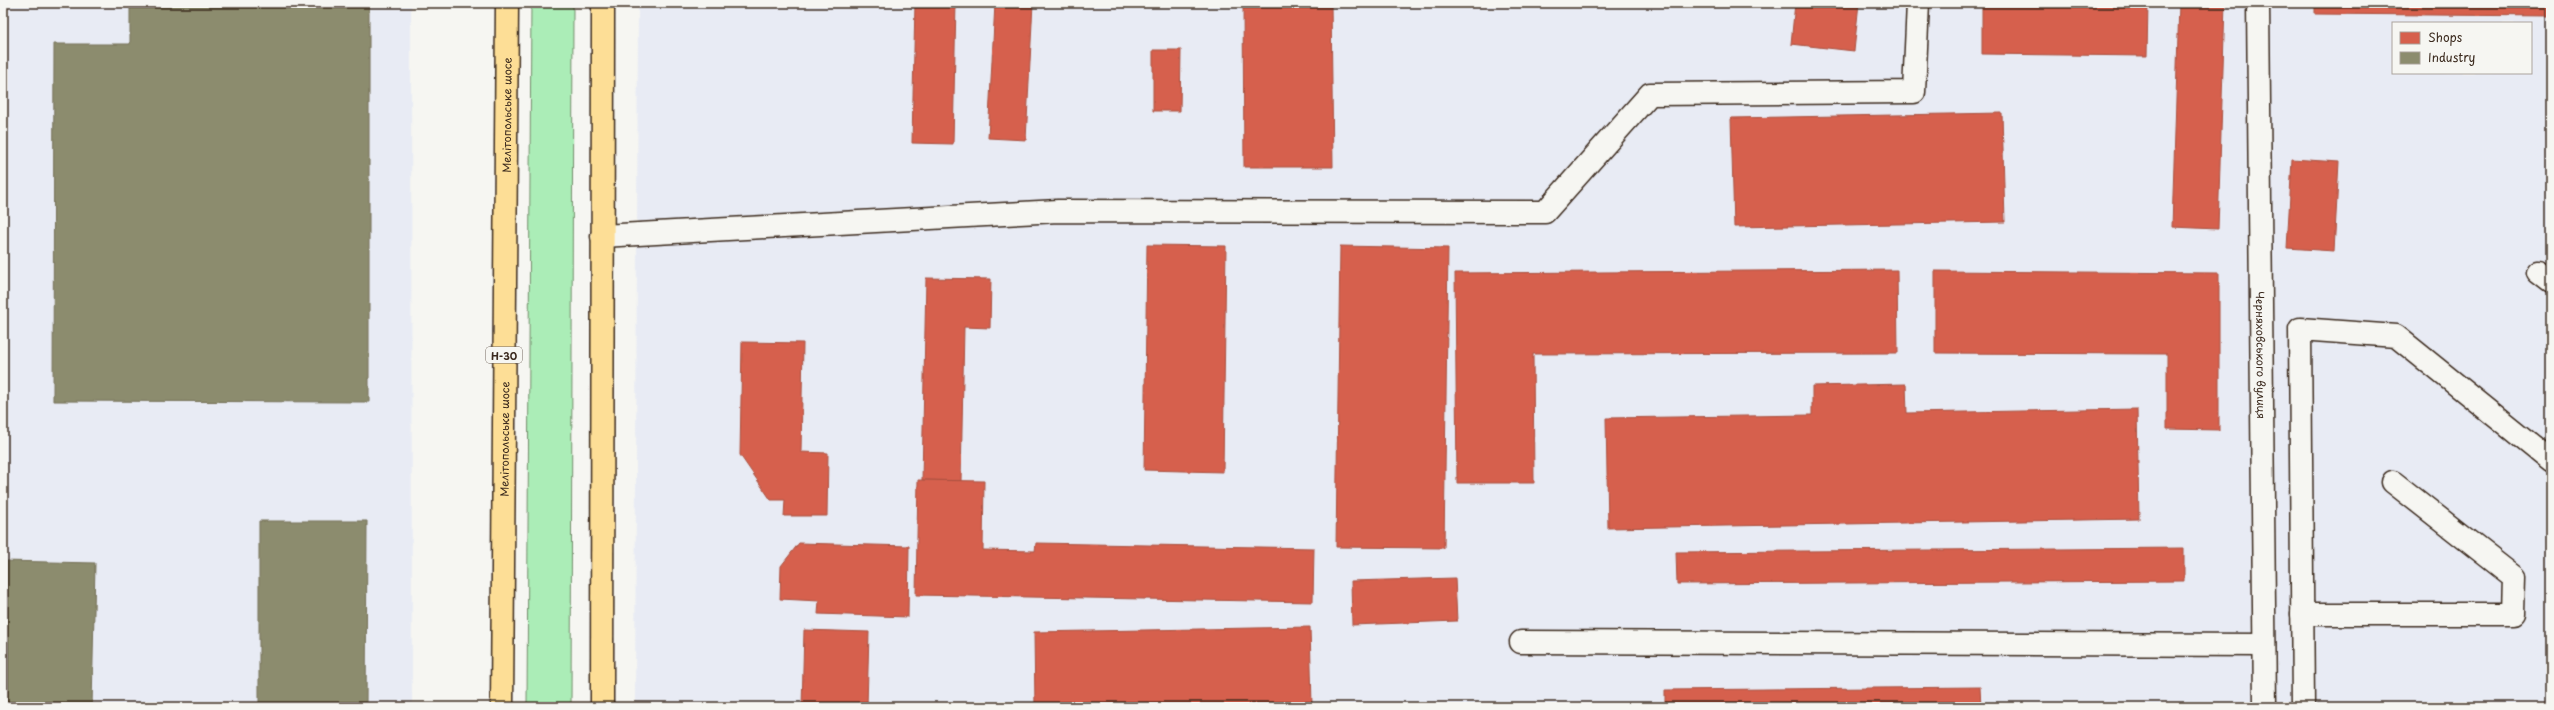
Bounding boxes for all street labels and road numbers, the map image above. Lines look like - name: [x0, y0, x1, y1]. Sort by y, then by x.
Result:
- street label: Мелітопольське шосе: [497, 57, 515, 173]
- street label: Черняховського вулиця: [2252, 291, 2271, 419]
- road number: Н-30: [486, 347, 522, 363]
- street label: Мелітопольське шосе: [495, 381, 513, 497]

